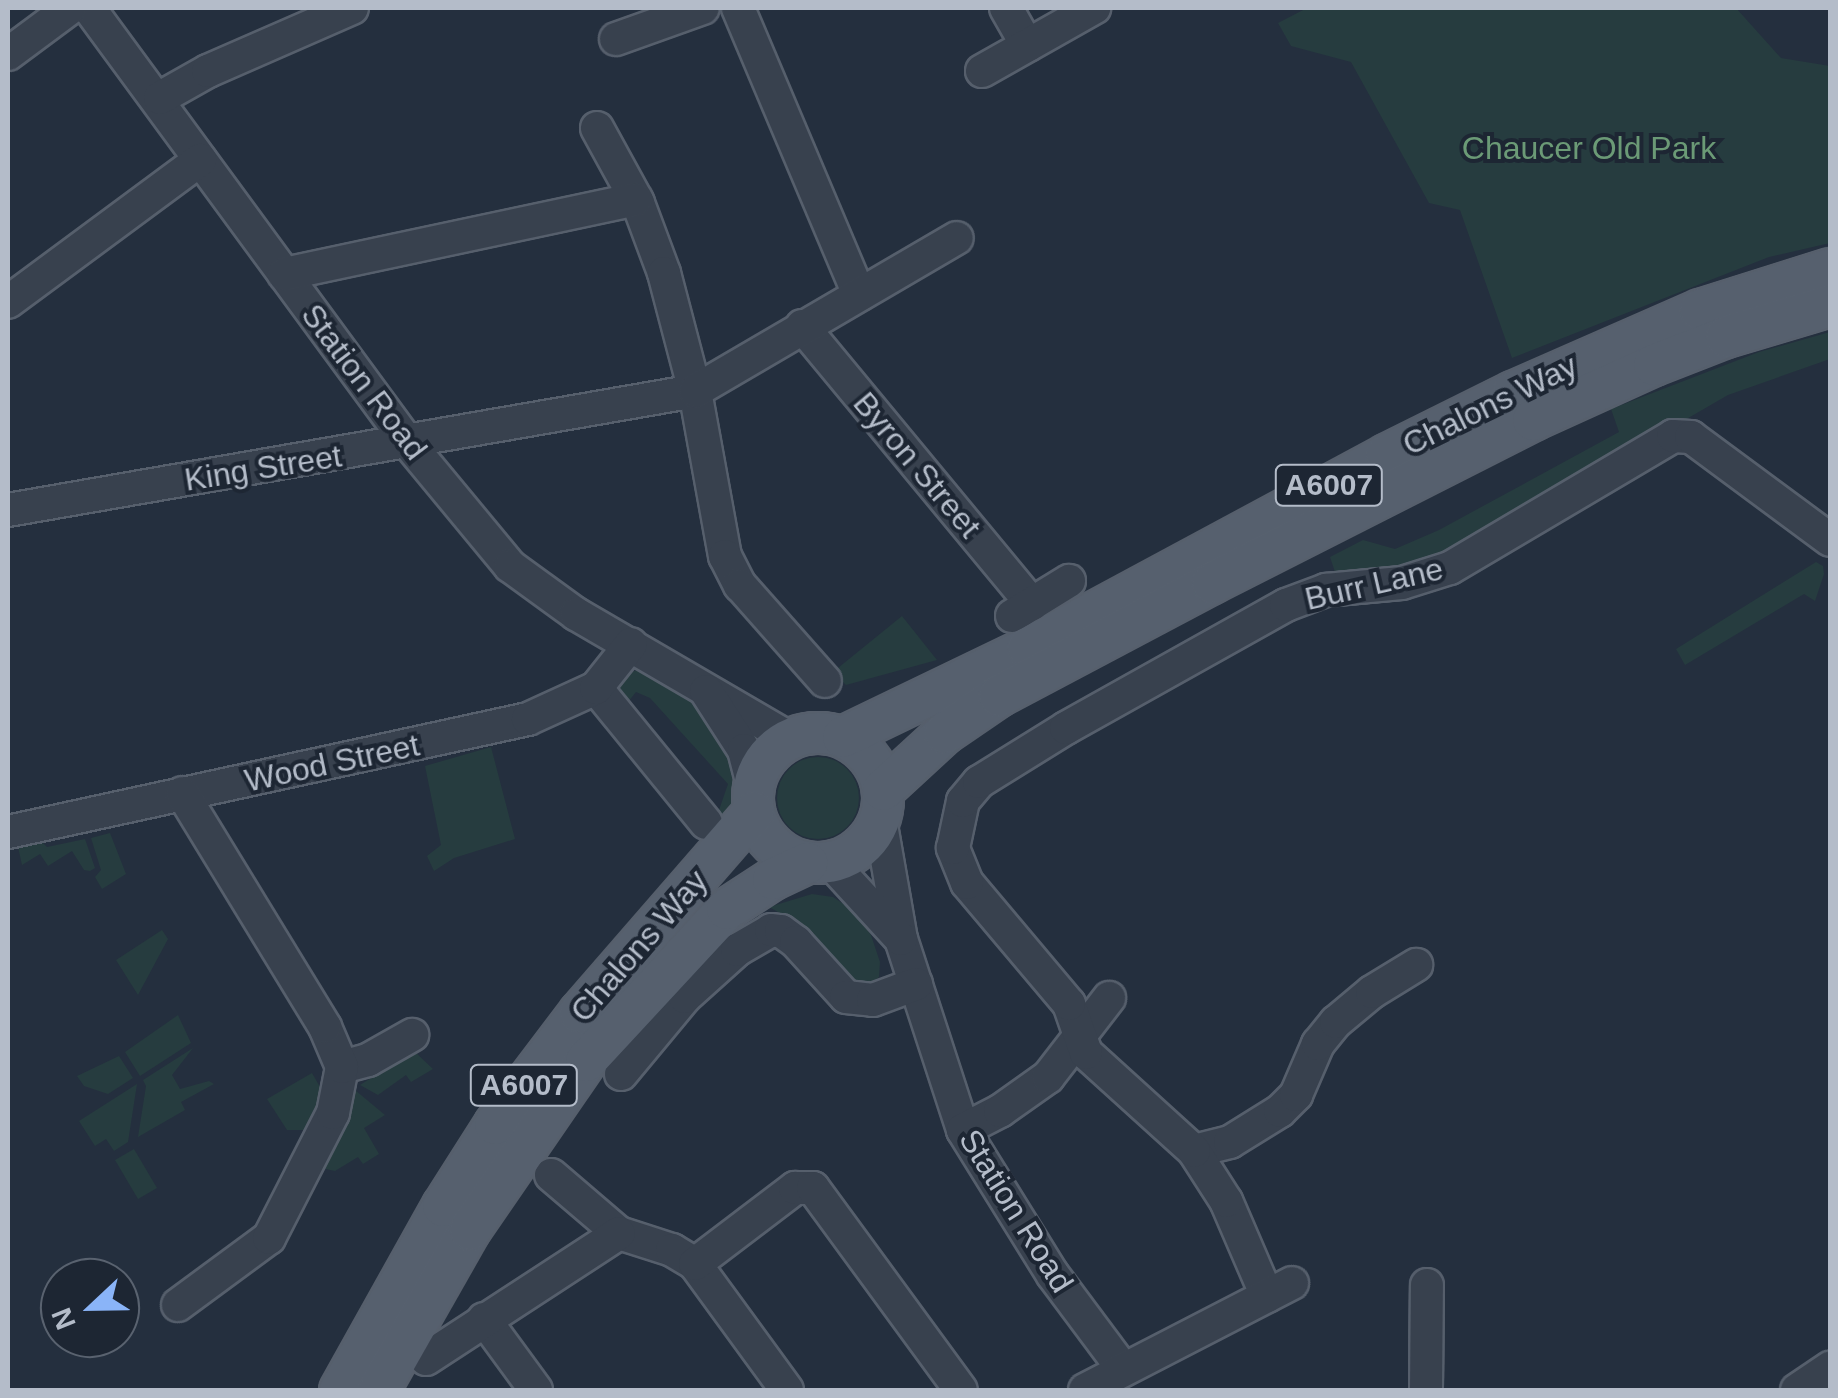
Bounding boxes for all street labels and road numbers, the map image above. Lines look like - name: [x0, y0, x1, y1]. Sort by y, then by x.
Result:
- street label: Station Road: [293, 297, 435, 467]
- street label: Chalons Way: [1397, 346, 1583, 464]
- street label: Byron Street: [845, 385, 989, 545]
- street label: King Street: [182, 437, 344, 499]
- road number: A6007: [1274, 460, 1384, 510]
- street label: Burr Lane: [1301, 549, 1447, 619]
- street label: Wood Street: [241, 726, 423, 800]
- street label: Chalons Way: [562, 862, 716, 1030]
- road number: A6007: [469, 1060, 579, 1110]
- street label: Station Road: [951, 1122, 1081, 1300]

